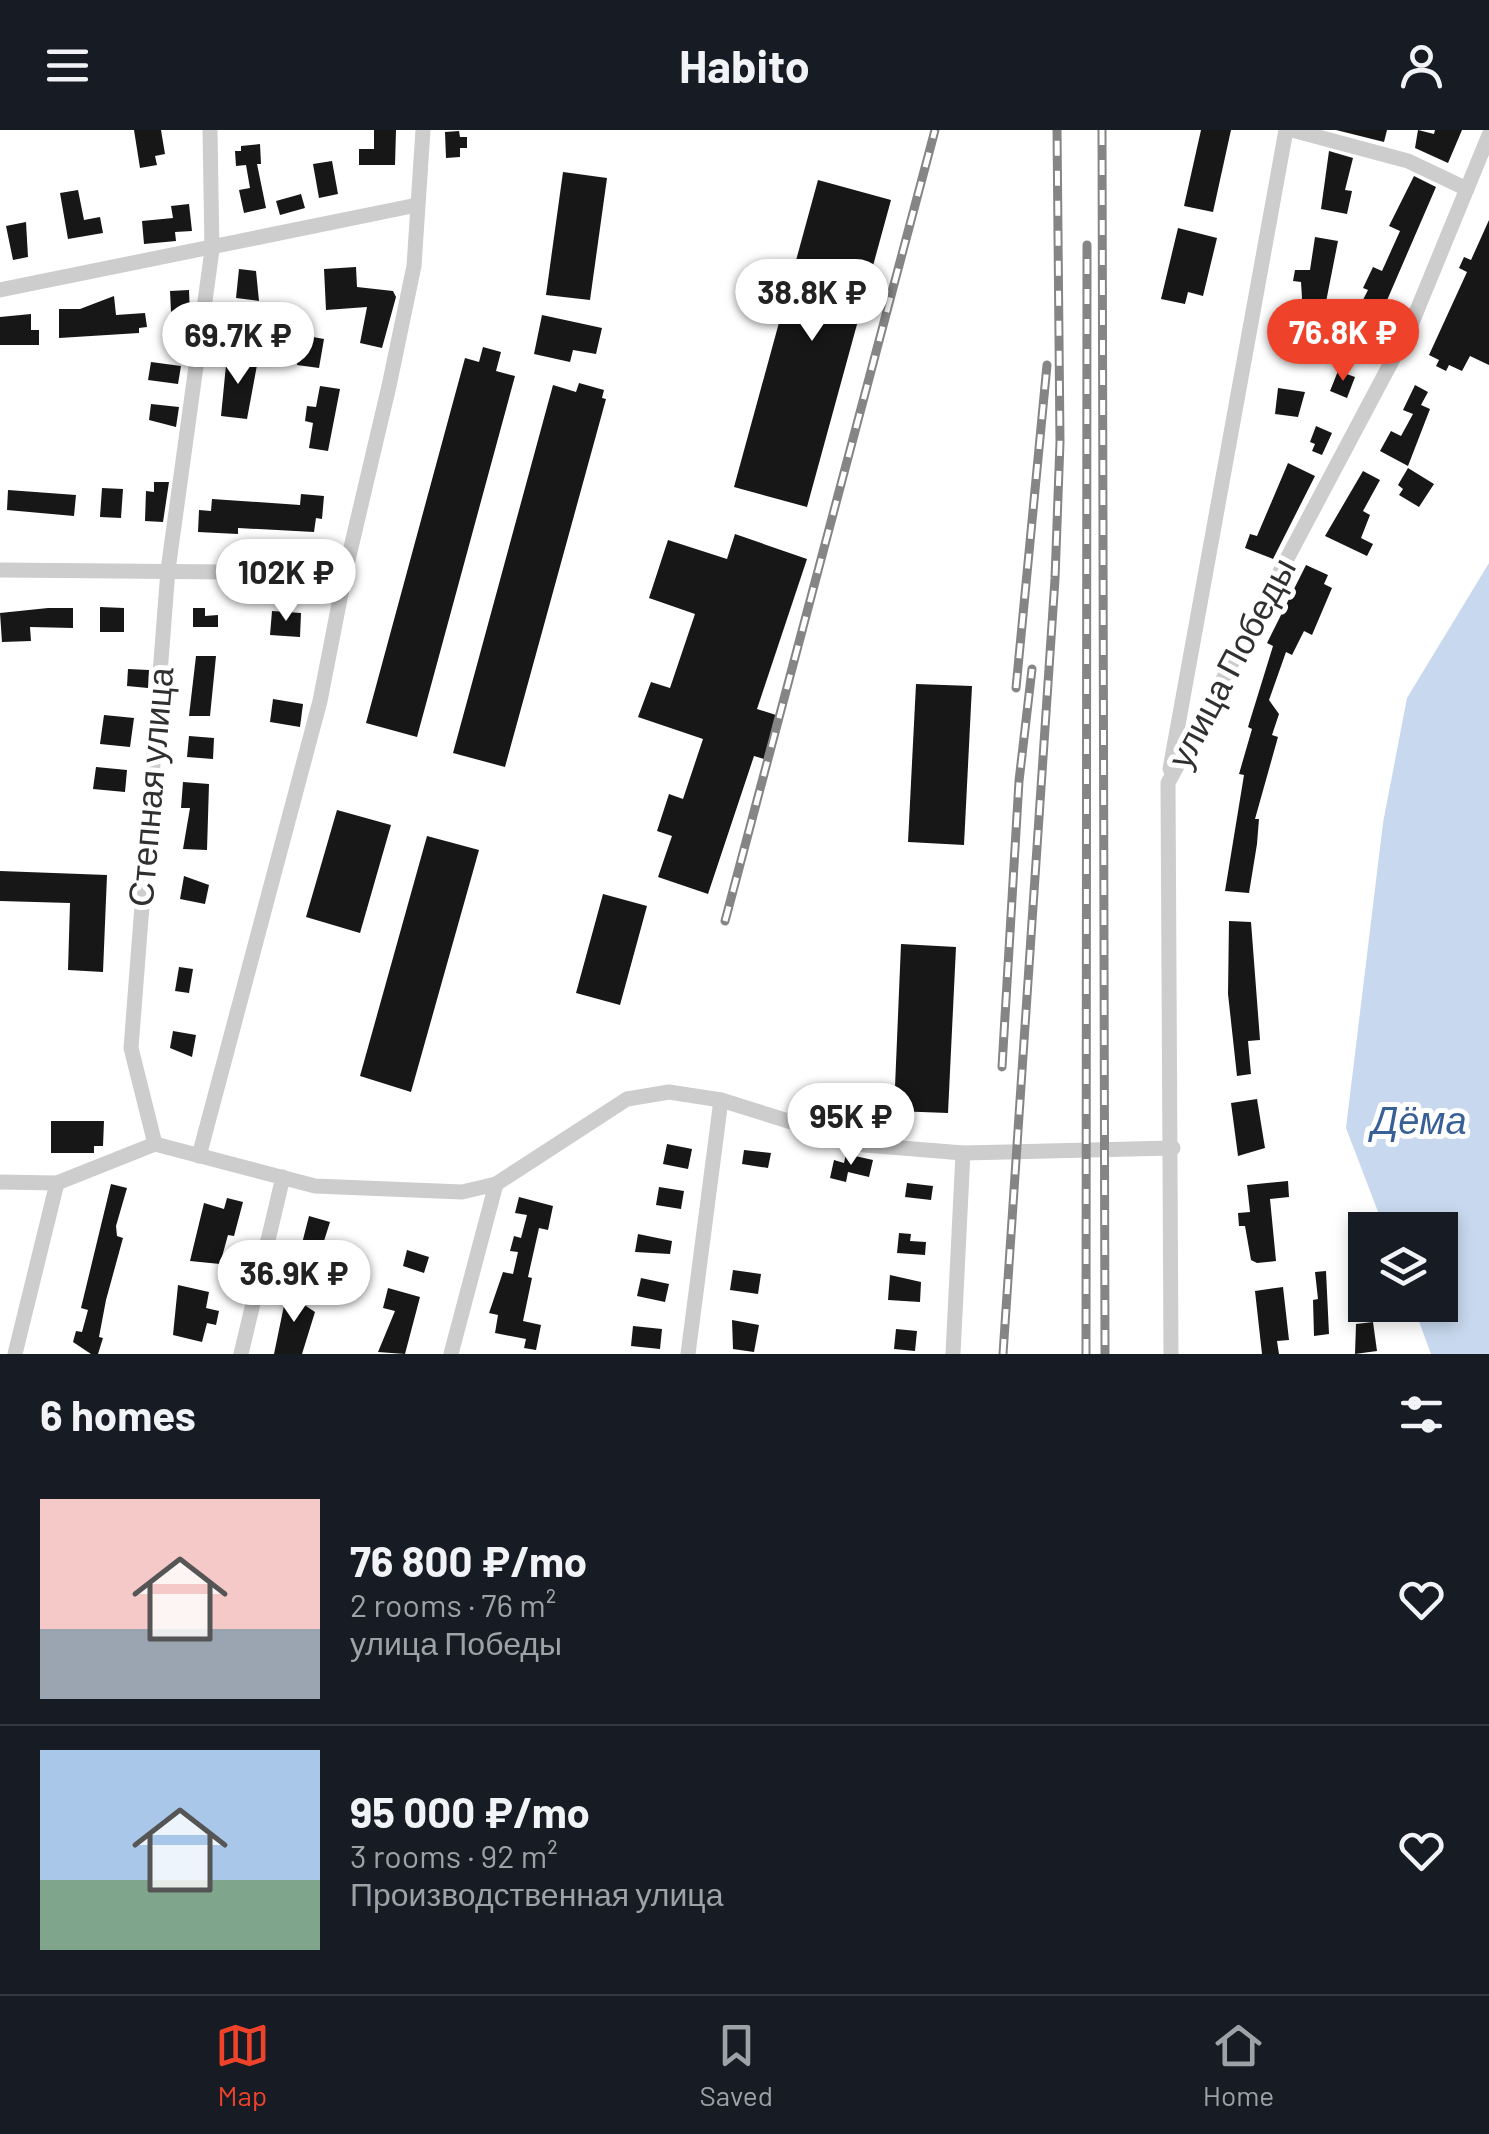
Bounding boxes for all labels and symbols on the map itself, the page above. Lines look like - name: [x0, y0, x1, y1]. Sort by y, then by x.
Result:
- pin: 38.8K ₽: [720, 259, 904, 344]
- pin: 76.8K ₽: [1251, 299, 1435, 384]
- pin: 69.7K ₽: [146, 302, 330, 387]
- pin: 102K ₽: [205, 539, 367, 624]
- street label: улица Победы: [1157, 550, 1303, 774]
- street label: Степная улица: [118, 665, 180, 908]
- pin: 95K ₽: [781, 1083, 921, 1168]
- water label: Дёма: [1367, 1096, 1467, 1142]
- pin: 36.9K ₽: [202, 1240, 386, 1325]

